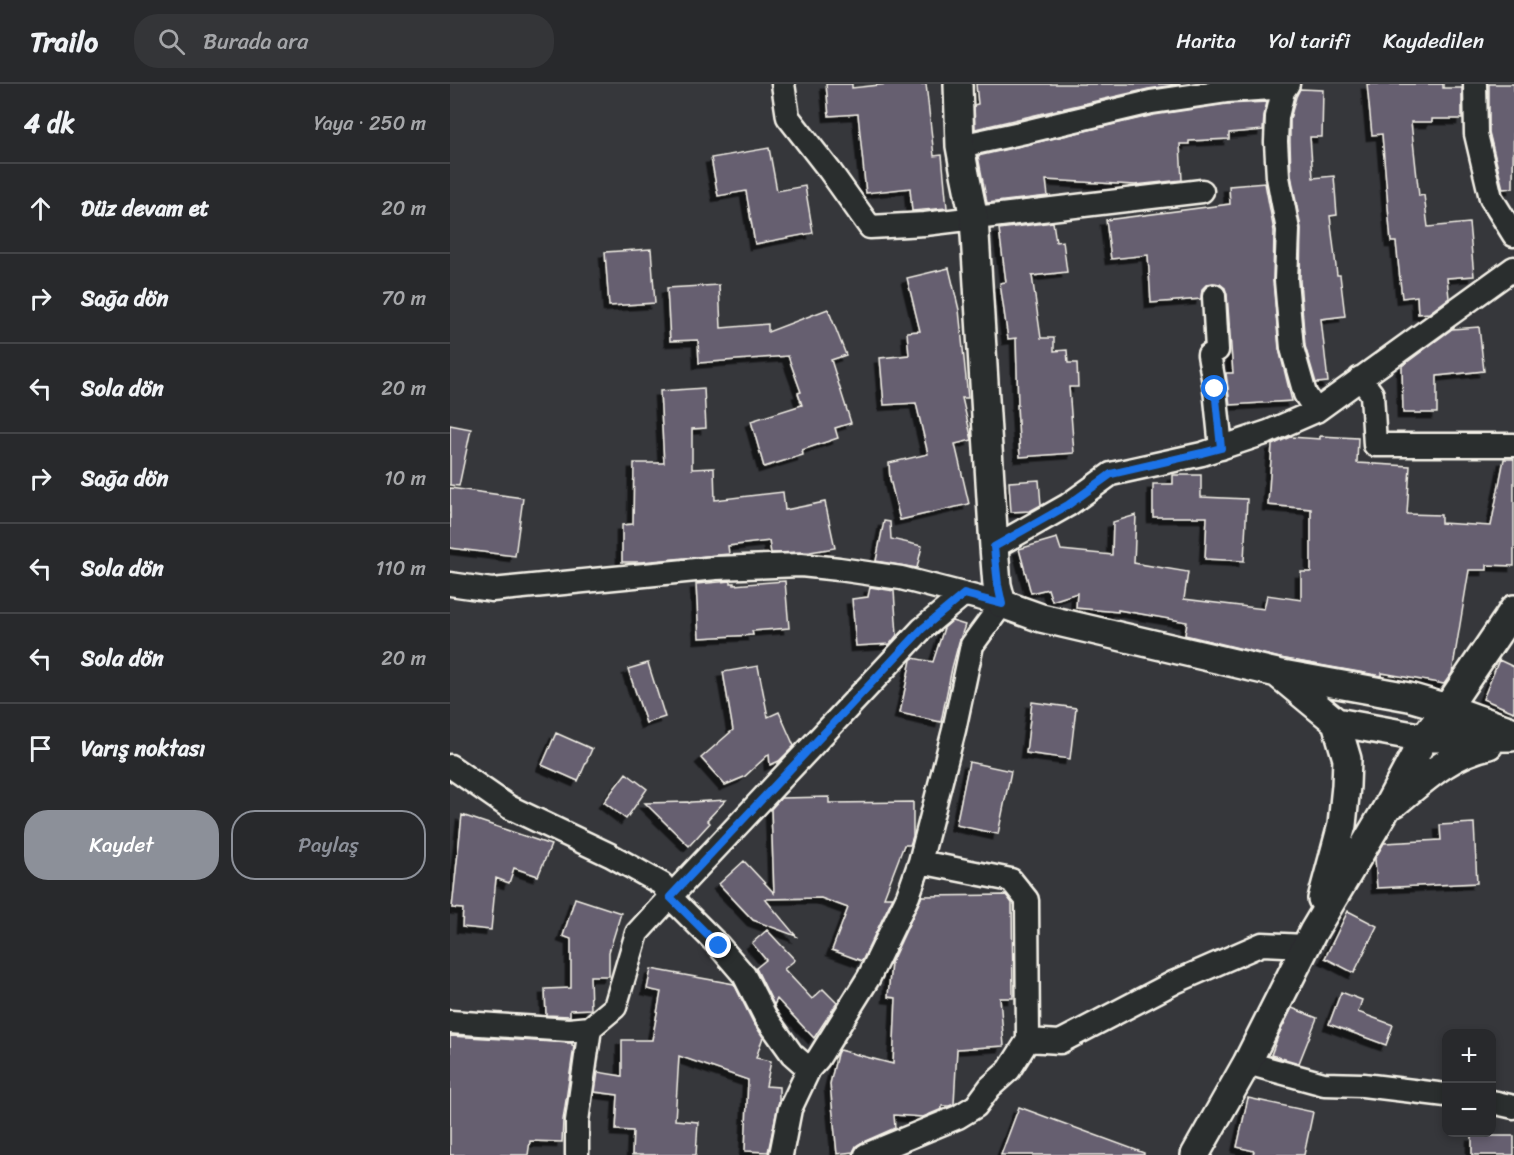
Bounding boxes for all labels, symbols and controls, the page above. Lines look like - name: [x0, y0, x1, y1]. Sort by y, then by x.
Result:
- search box: [134, 14, 554, 68]
- text: Trailo: [30, 17, 98, 66]
- text: Burada ara: [203, 22, 308, 61]
- text: Harita: [1176, 22, 1236, 60]
- text: Yol tarifi: [1269, 22, 1350, 60]
- text: Kaydedilen: [1383, 22, 1484, 60]
- icon: search: [155, 25, 188, 58]
- text: 4 dk: [24, 100, 75, 146]
- text: Yaya · 250 m: [314, 106, 426, 141]
- text: Düz devam et: [81, 189, 209, 228]
- text: 20 m: [381, 191, 426, 226]
- icon: ahead: [24, 192, 57, 225]
- text: Sağa dön: [81, 279, 168, 318]
- text: 70 m: [381, 281, 426, 316]
- icon: right: [24, 282, 57, 315]
- text: Sola dön: [81, 369, 164, 408]
- text: 20 m: [381, 371, 426, 406]
- icon: left: [24, 372, 57, 405]
- route start: [1201, 375, 1227, 401]
- text: Sağa dön: [81, 459, 168, 498]
- text: 10 m: [384, 461, 426, 496]
- icon: right: [24, 462, 57, 495]
- text: Sola dön: [81, 549, 164, 588]
- text: 110 m: [376, 551, 426, 586]
- icon: left: [24, 552, 57, 585]
- text: Sola dön: [81, 639, 164, 678]
- text: 20 m: [381, 641, 426, 676]
- icon: left: [24, 642, 57, 675]
- text: Varış noktası: [81, 729, 205, 768]
- icon: arrive: [24, 732, 57, 765]
- button: Kaydet: [24, 810, 219, 880]
- button: Paylaş: [231, 810, 426, 880]
- route end: [705, 932, 731, 958]
- map controls: [1442, 1029, 1496, 1137]
- button: +: [1442, 1029, 1496, 1083]
- button: −: [1442, 1083, 1496, 1137]

